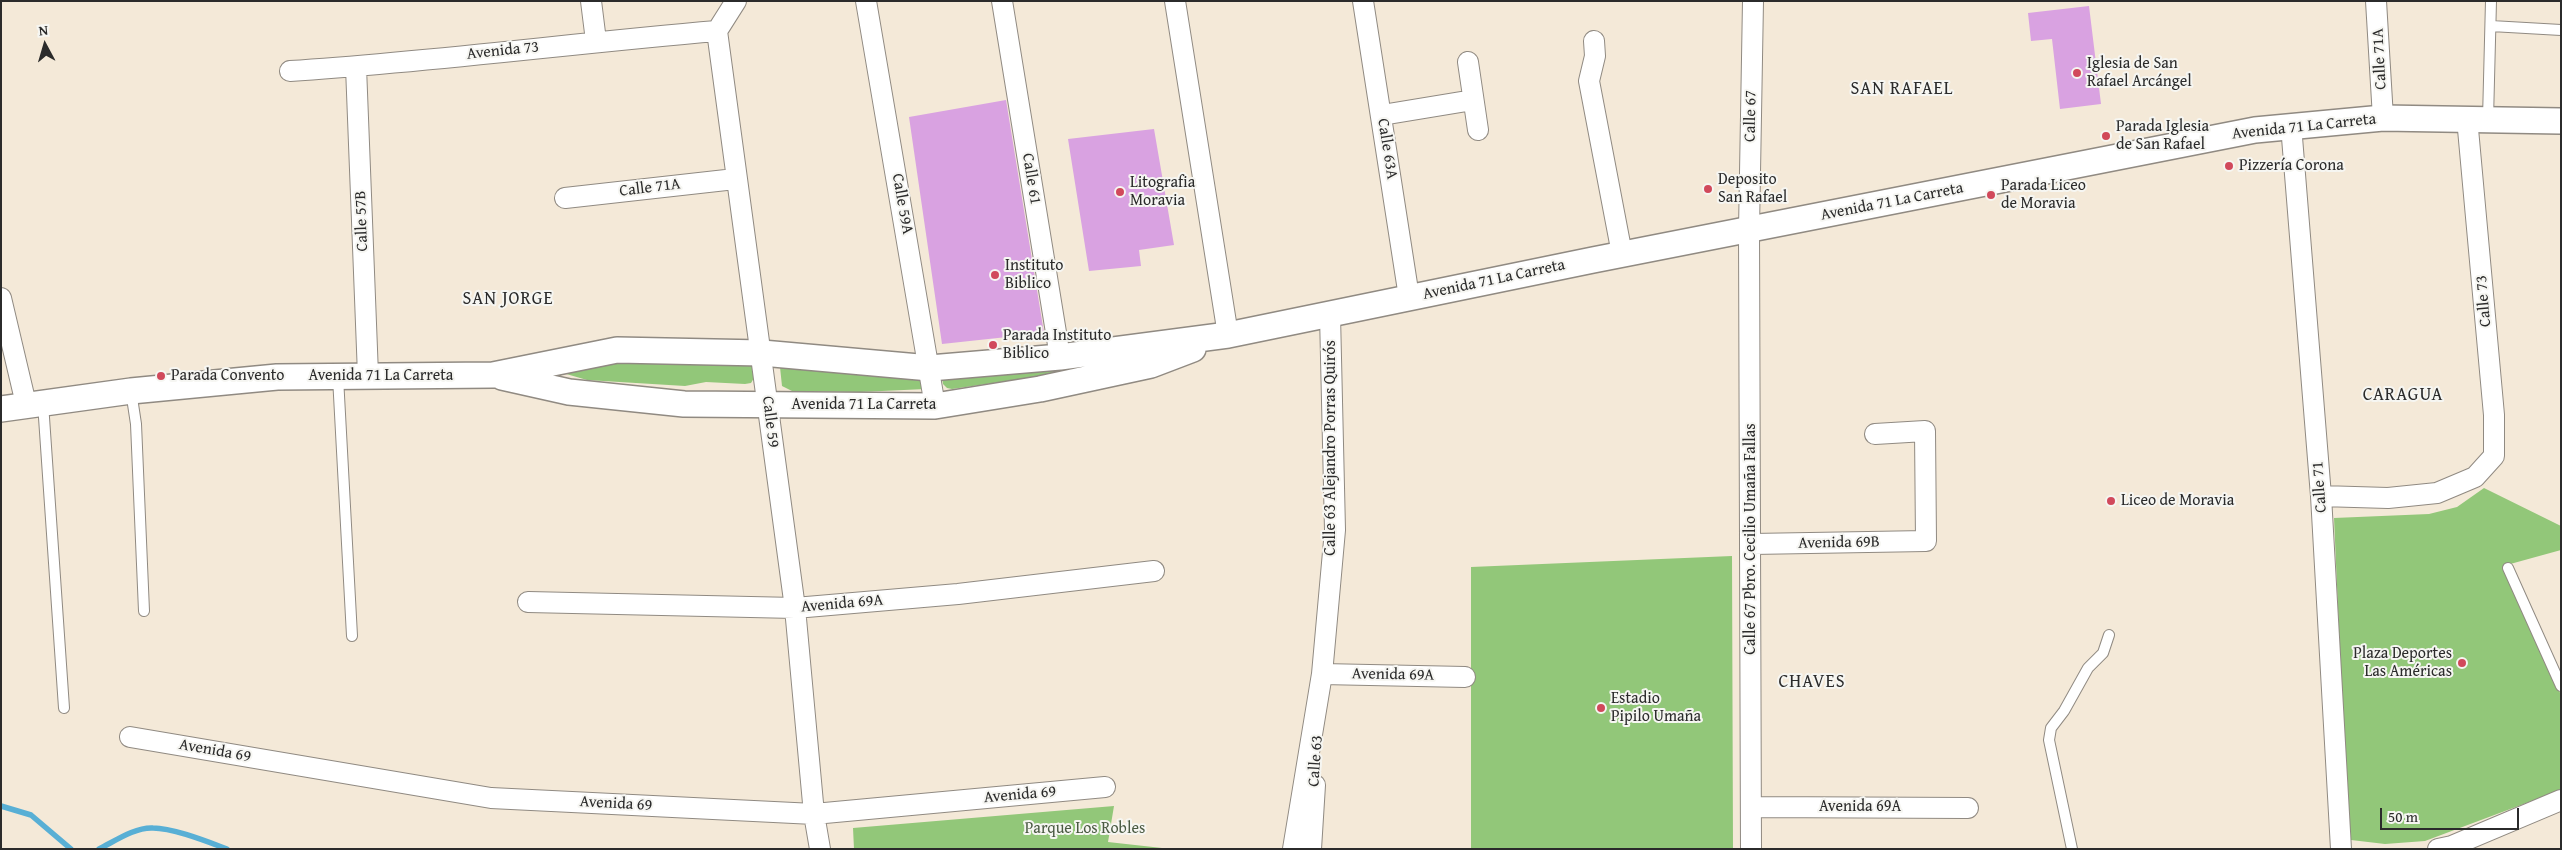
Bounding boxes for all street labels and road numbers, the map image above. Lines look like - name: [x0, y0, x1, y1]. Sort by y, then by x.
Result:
- street label: Calle 71A: [2369, 28, 2391, 90]
- street label: Avenida 73: [466, 38, 540, 64]
- street label: Calle 67: [1741, 90, 1761, 142]
- street label: Avenida 71 La Carreta: [2231, 110, 2377, 144]
- street label: Calle 63A: [1373, 117, 1401, 181]
- street label: Calle 61: [1017, 152, 1045, 206]
- street label: Calle 59A: [887, 172, 917, 236]
- street label: Calle 71A: [618, 175, 682, 201]
- street label: Avenida 71 La Carreta: [1819, 179, 1965, 225]
- street label: Calle 57B: [351, 190, 373, 252]
- street label: Avenida 71 La Carreta: [1421, 256, 1567, 304]
- street label: Calle 73: [2472, 274, 2496, 328]
- street label: Calle 63 Alejandro Porras Quirós: [1321, 340, 1341, 556]
- street label: Avenida 71 La Carreta: [309, 366, 453, 386]
- street label: Calle 59: [757, 395, 783, 449]
- street label: Avenida 71 La Carreta: [792, 395, 936, 415]
- street label: Calle 67 Pbro. Cecilio Umaña Fallas: [1741, 423, 1761, 655]
- street label: Calle 71: [2309, 461, 2331, 513]
- street label: Avenida 69B: [1798, 533, 1880, 553]
- street label: Avenida 69A: [800, 591, 884, 617]
- street label: Avenida 69A: [1352, 665, 1434, 685]
- street label: Avenida 69: [178, 735, 252, 767]
- street label: Calle 63: [1305, 735, 1327, 787]
- street label: Avenida 69: [983, 782, 1057, 808]
- street label: Avenida 69: [579, 793, 653, 815]
- street label: Avenida 69A: [1819, 797, 1901, 817]

